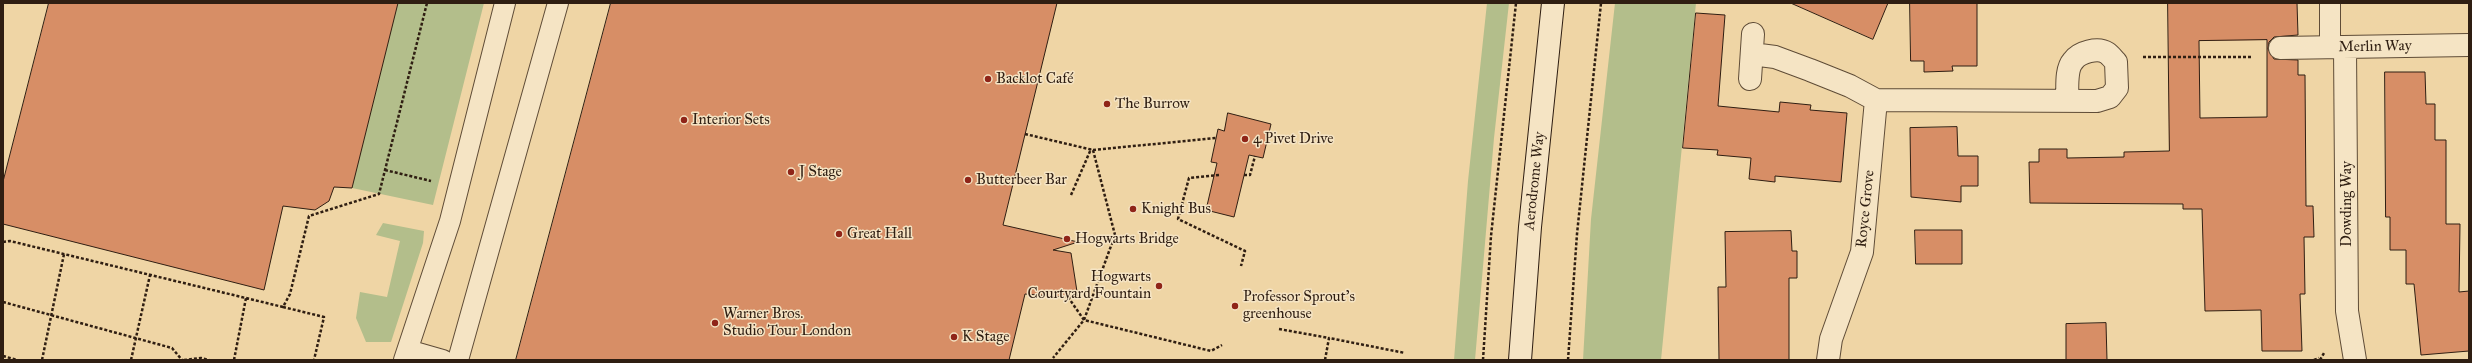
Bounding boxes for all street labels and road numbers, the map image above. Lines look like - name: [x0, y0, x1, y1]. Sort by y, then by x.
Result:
- street label: Merlin Way: [2338, 37, 2412, 57]
- street label: Aerodrome Way: [1521, 131, 1549, 231]
- street label: Dowding Way: [2338, 161, 2356, 247]
- street label: Royce Grove: [1853, 169, 1879, 249]

